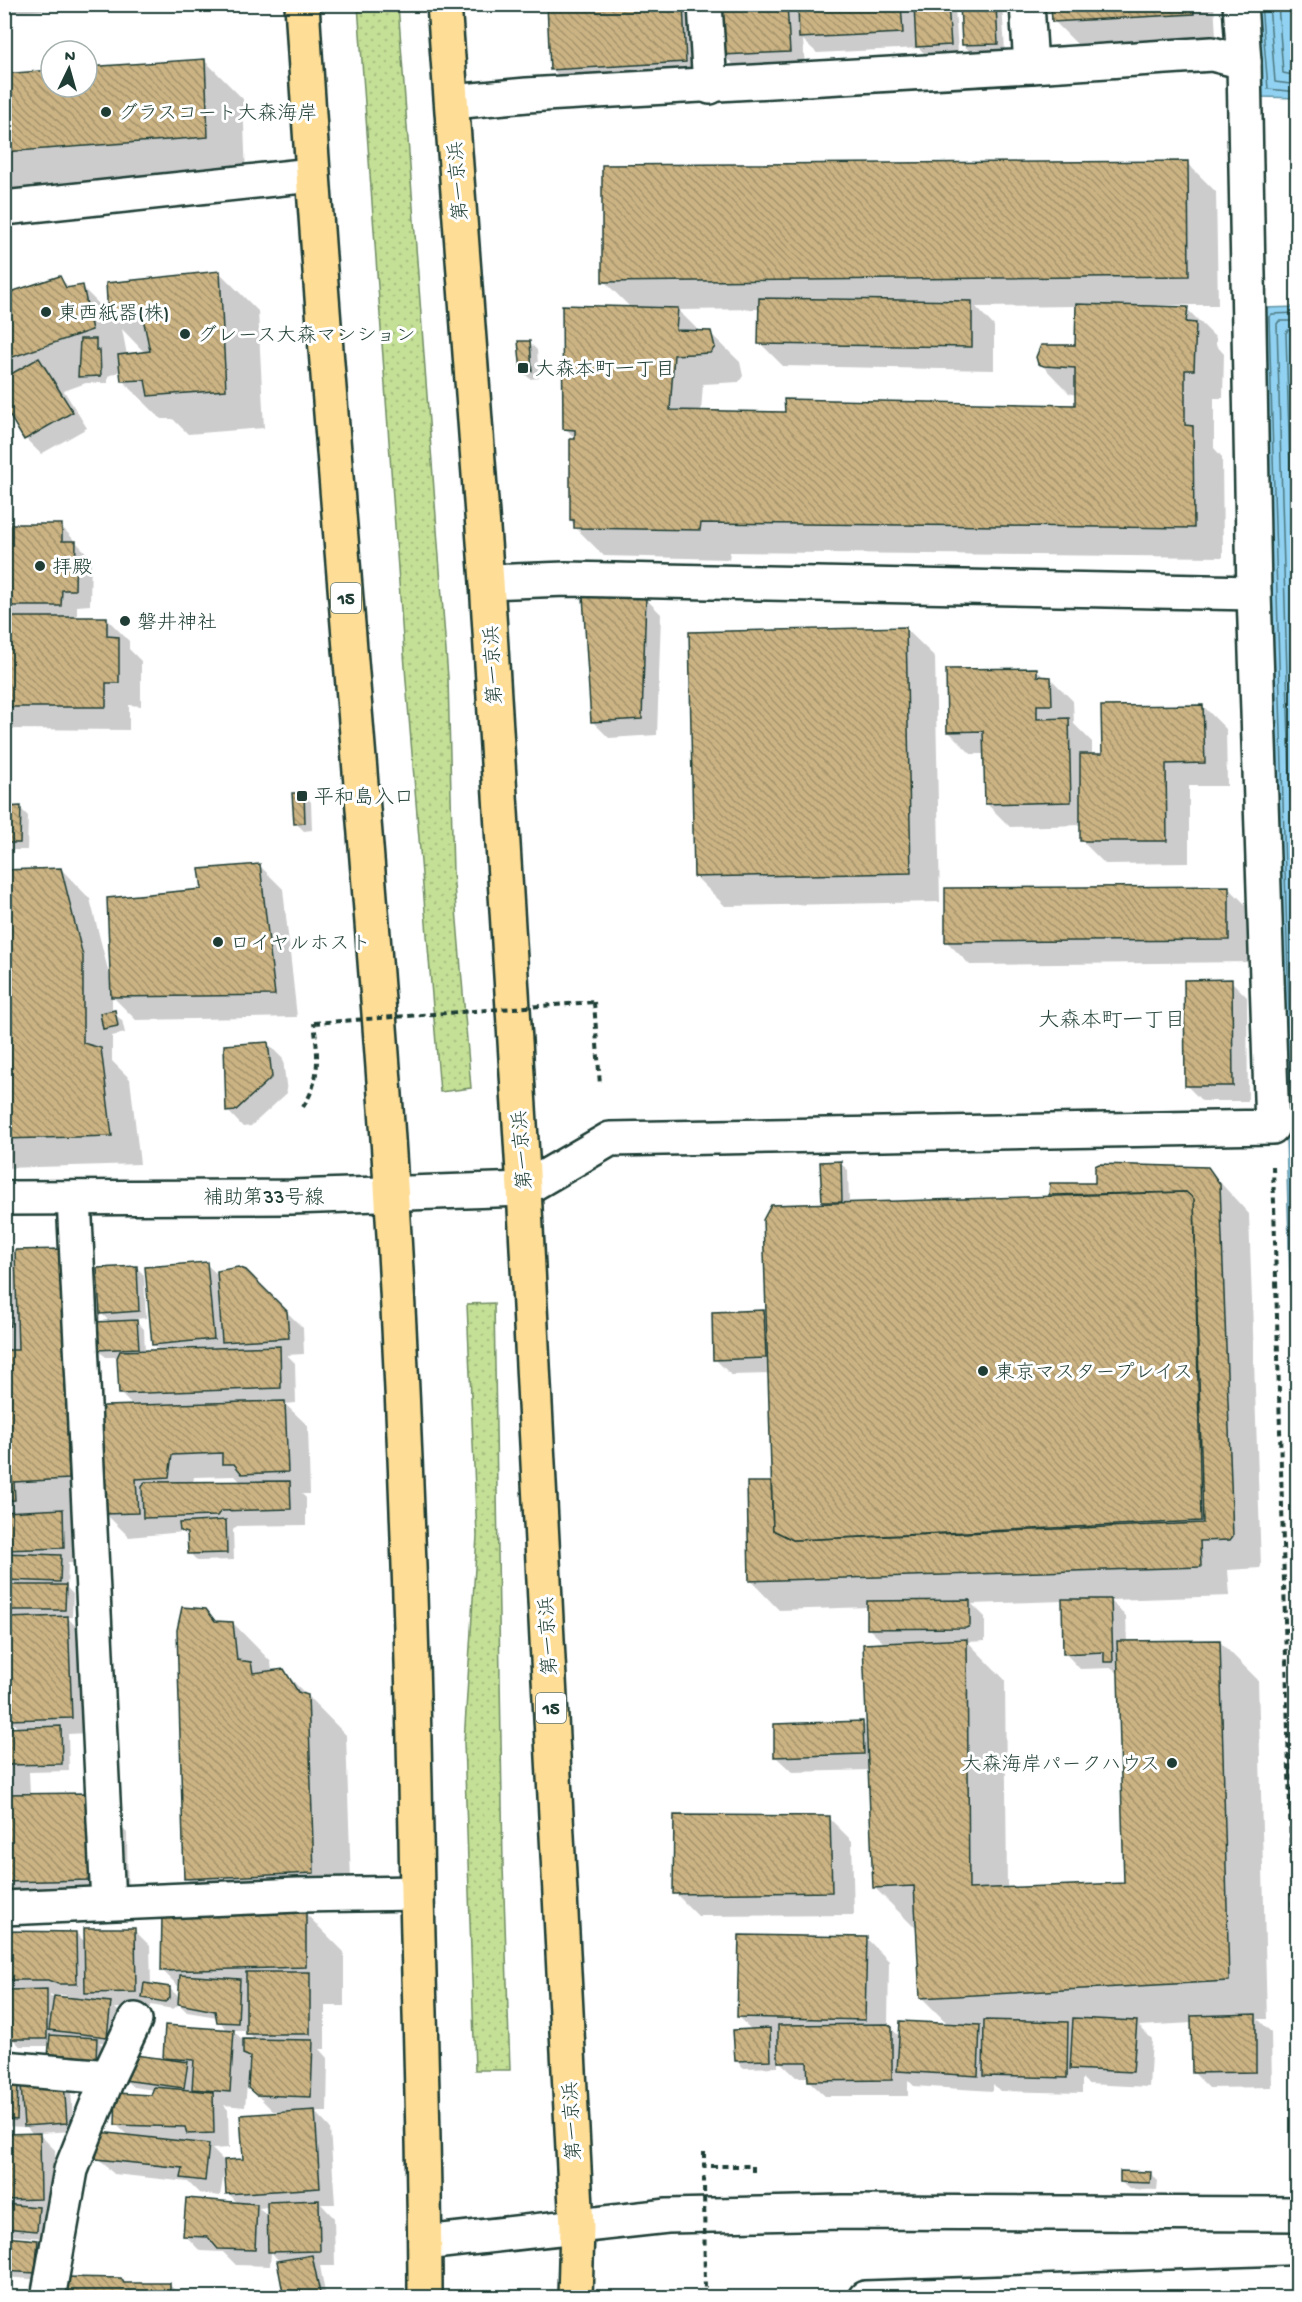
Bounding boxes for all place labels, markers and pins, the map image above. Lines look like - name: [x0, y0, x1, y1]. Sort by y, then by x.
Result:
- place label: グラスコート大森海岸: [118, 102, 317, 127]
- marker: グラスコート大森海岸: [99, 105, 113, 119]
- place label: 東西紙器(株): [58, 302, 169, 327]
- marker: 東西紙器(株): [39, 305, 53, 319]
- place label: グレース大森マンション: [197, 324, 416, 349]
- marker: グレース大森マンション: [178, 327, 192, 341]
- place label: 大森本町一丁目: [535, 358, 675, 383]
- marker: 大森本町一丁目: [516, 361, 530, 375]
- place label: 拝殿: [52, 557, 92, 581]
- marker: 拝殿: [33, 559, 47, 573]
- place label: 磐井神社: [137, 611, 217, 636]
- marker: 磐井神社: [118, 614, 132, 628]
- place label: 平和島入口: [314, 786, 414, 811]
- marker: 平和島入口: [295, 789, 309, 803]
- place label: ロイヤルホスト: [230, 934, 371, 957]
- marker: ロイヤルホスト: [211, 935, 225, 949]
- place label: 東京マスタープレイス: [995, 1361, 1193, 1386]
- marker: 東京マスタープレイス: [976, 1364, 990, 1378]
- place label: 大森海岸パークハウス: [962, 1753, 1160, 1778]
- marker: 大森海岸パークハウス: [1165, 1756, 1179, 1770]

